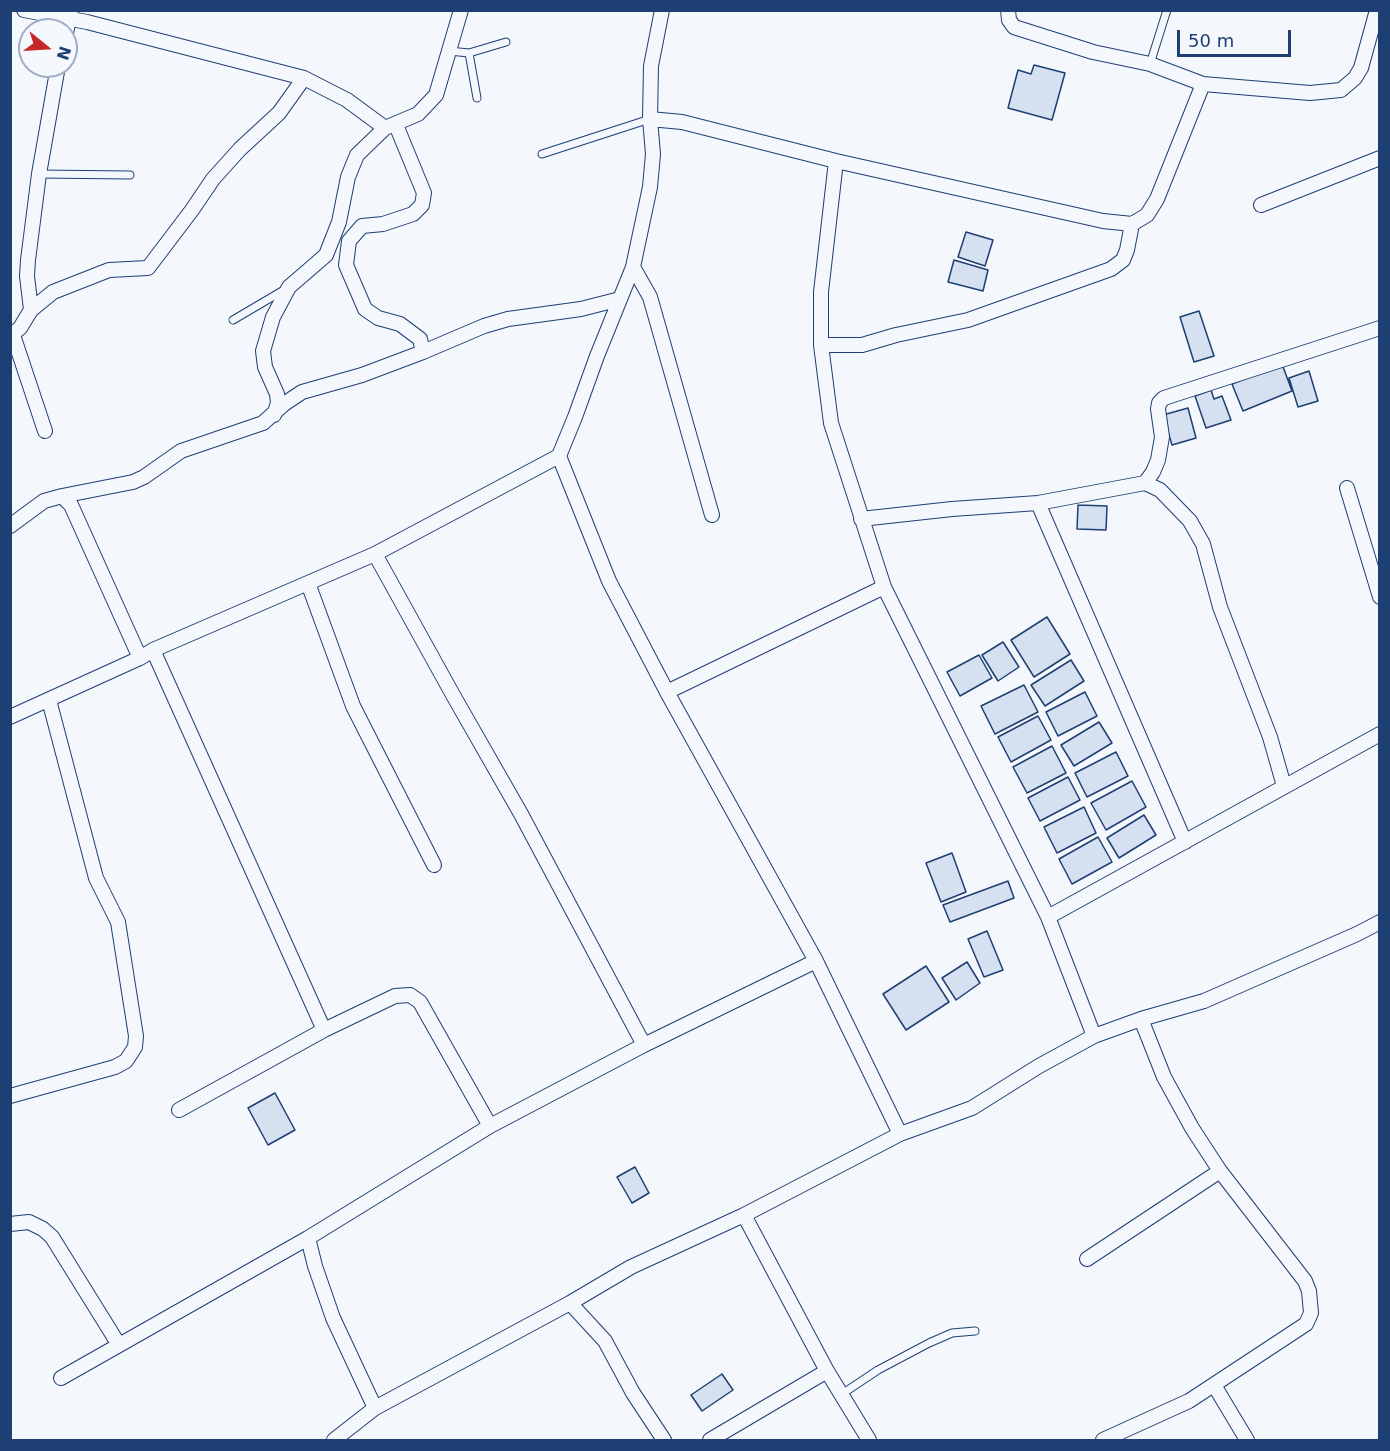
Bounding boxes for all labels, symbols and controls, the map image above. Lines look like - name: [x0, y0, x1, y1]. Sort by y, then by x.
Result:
- north arrow: [18, 18, 78, 78]
- scale bar: [1180, 18, 1294, 56]
- text: 50 m: [1188, 30, 1234, 51]
- text: N: [53, 44, 75, 62]

